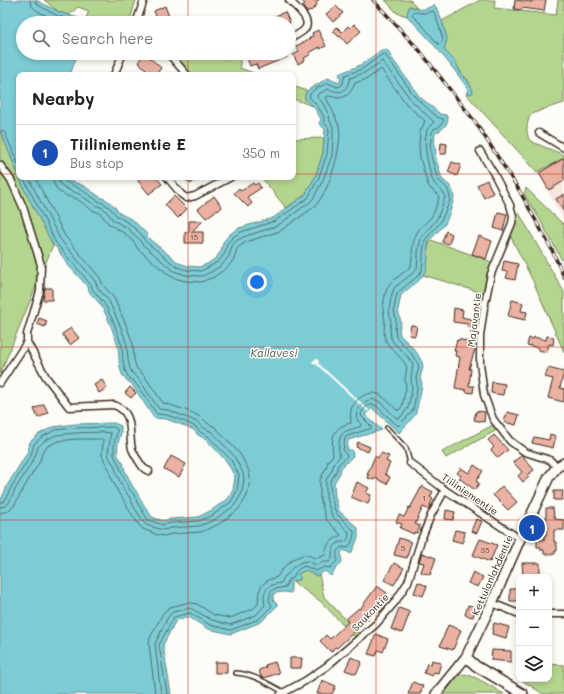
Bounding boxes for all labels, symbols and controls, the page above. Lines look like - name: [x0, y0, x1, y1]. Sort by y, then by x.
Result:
- search box: [16, 16, 296, 60]
- icon: search: [30, 27, 52, 49]
- text: Search here: [62, 28, 153, 48]
- text: Nearby: [32, 87, 94, 109]
- text: Tiiliniementie E: [70, 134, 186, 154]
- text: 1: [42, 144, 48, 161]
- text: 350 m: [242, 144, 280, 161]
- text: Bus stop: [70, 154, 123, 171]
- house number: 15: [190, 232, 198, 242]
- your location: [247, 272, 267, 292]
- street label: Majavantie: [464, 292, 484, 348]
- water label: Kallavesi: [250, 345, 298, 360]
- street label: Tiiliniementie: [439, 470, 501, 518]
- house number: 1: [422, 493, 426, 503]
- pin: 1: [519, 513, 545, 543]
- street label: Kettulanlahdentie: [468, 532, 516, 618]
- house number: 5: [401, 543, 406, 553]
- house number: 35: [480, 545, 490, 555]
- map controls: [516, 574, 552, 682]
- button: +: [516, 574, 552, 610]
- street label: Saukontie: [348, 590, 392, 634]
- button: −: [516, 610, 552, 646]
- button: layers: [516, 646, 552, 682]

